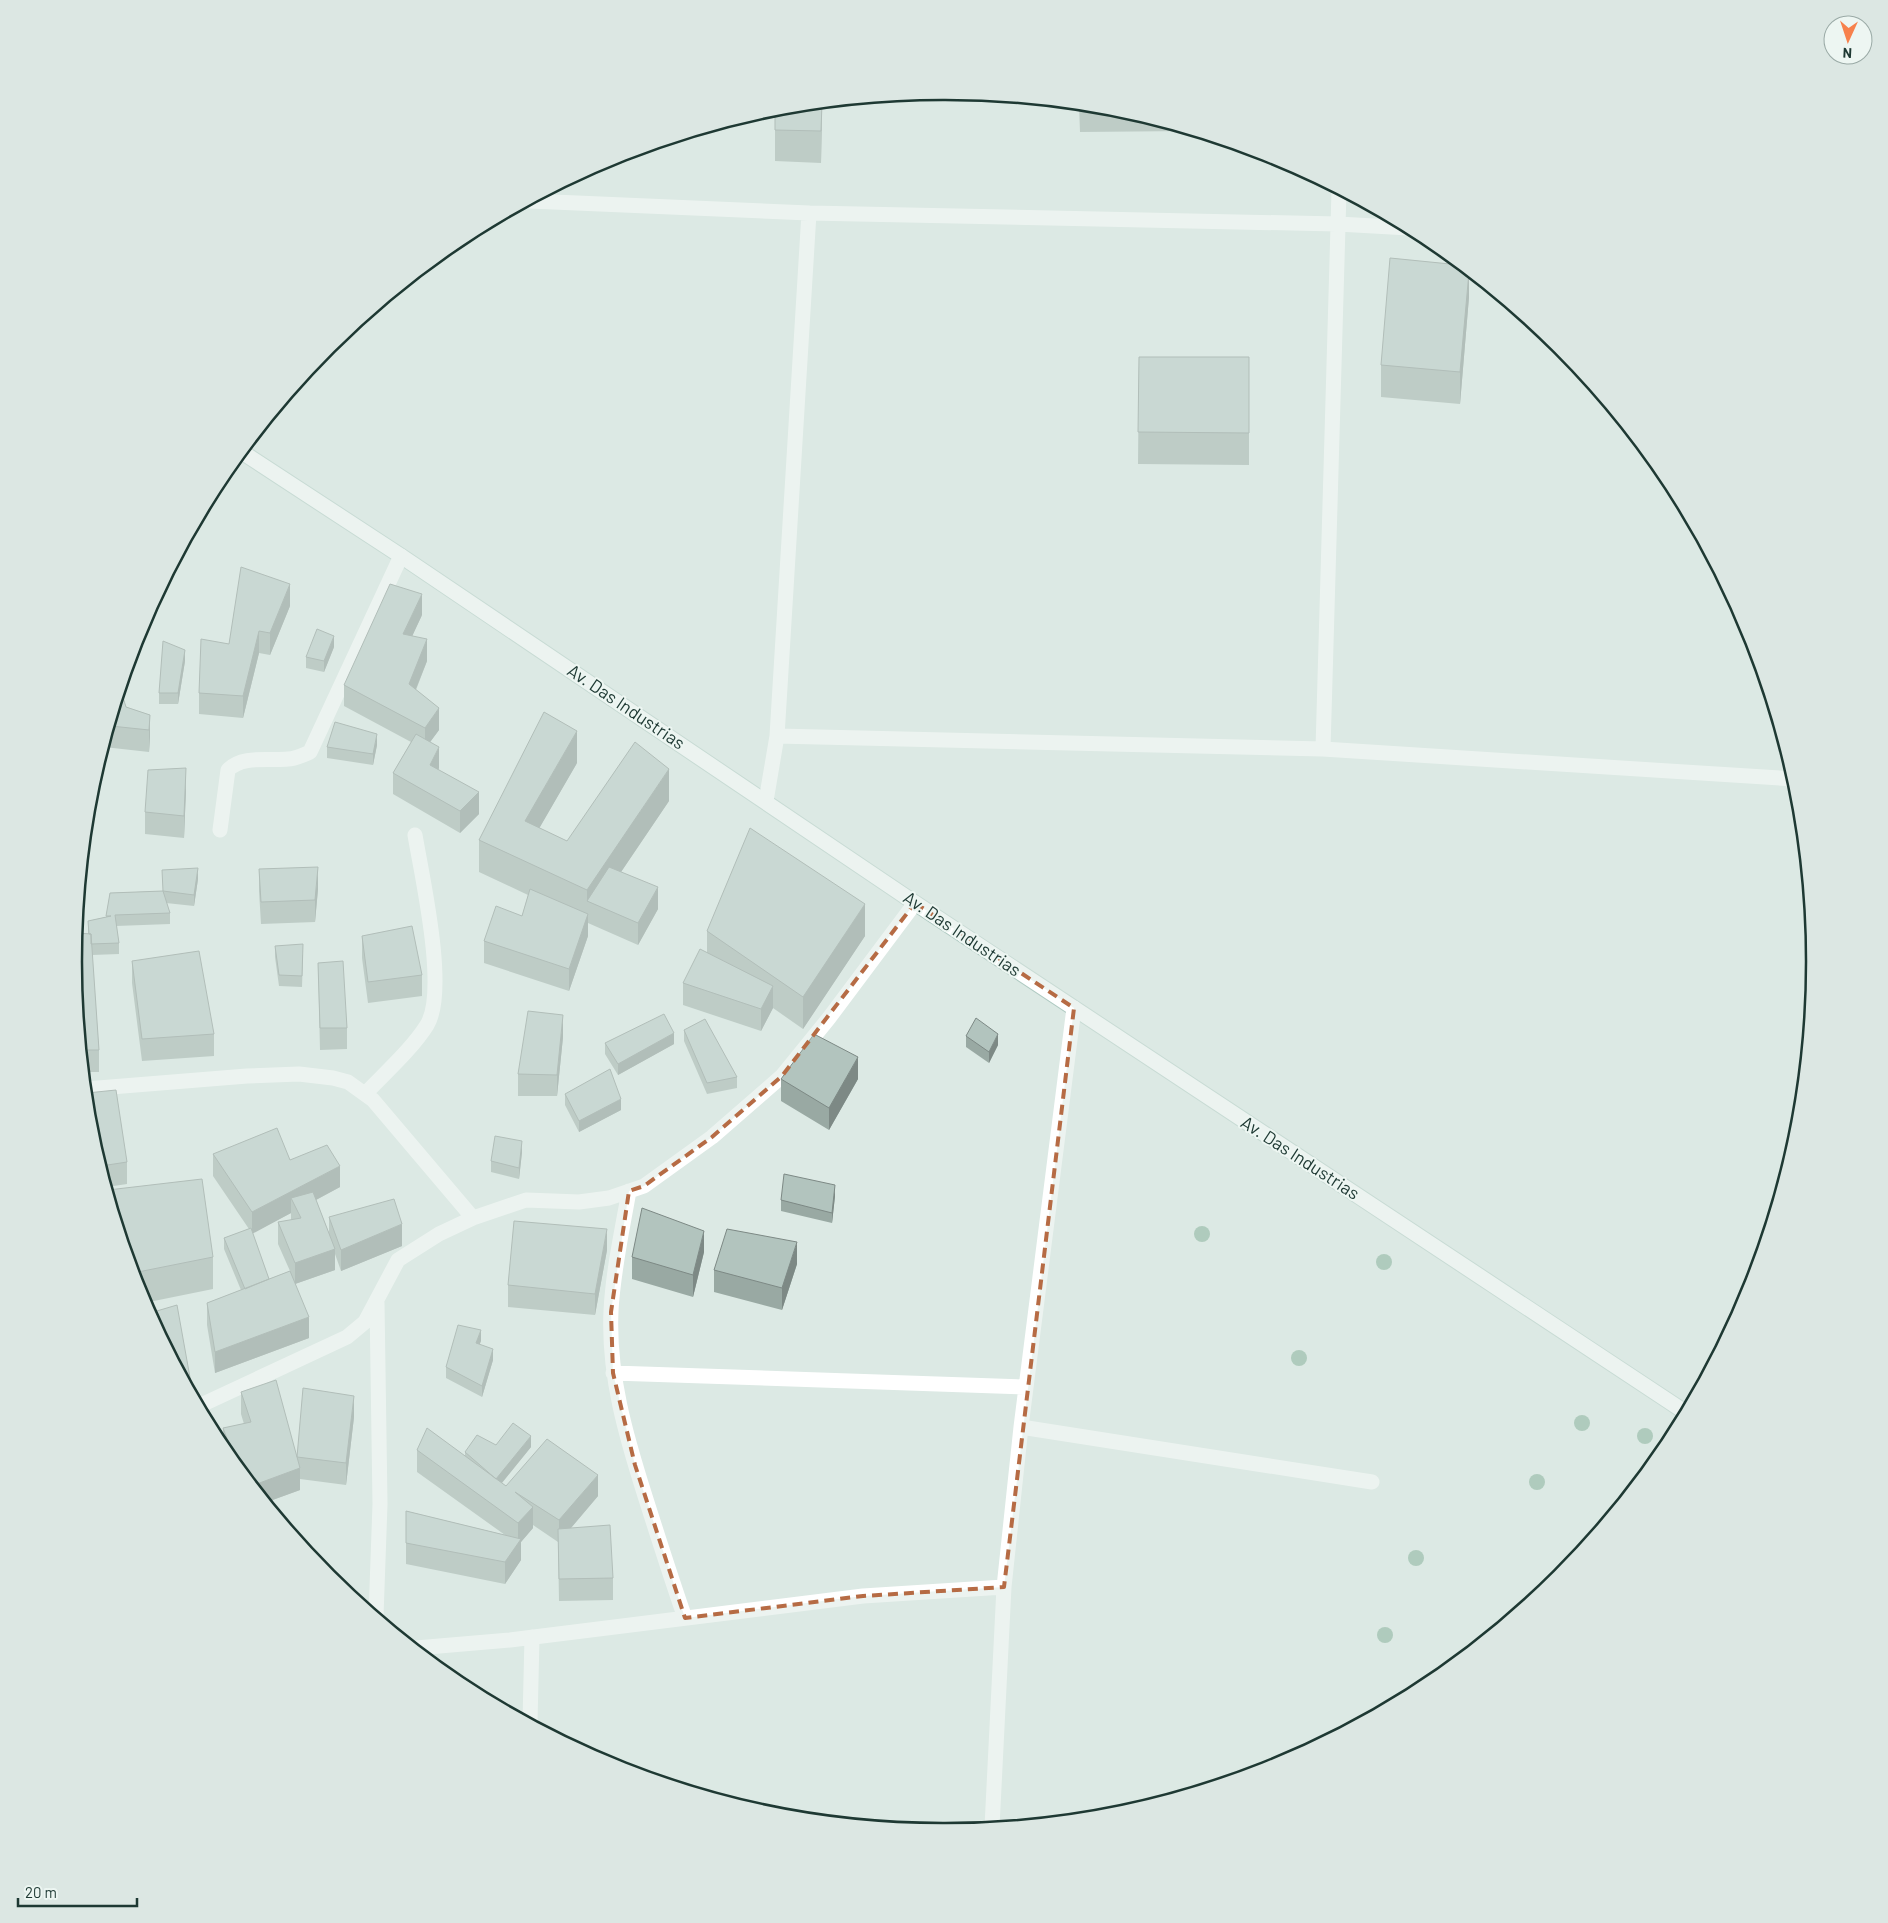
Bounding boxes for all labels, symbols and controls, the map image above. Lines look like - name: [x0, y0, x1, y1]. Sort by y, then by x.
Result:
- north arrow: [1823, 15, 1873, 65]
- text: N: [1842, 45, 1852, 62]
- street label: Av. Das Industrias: [564, 659, 690, 754]
- street label: Av. Das Industrias: [900, 886, 1026, 981]
- street label: Av. Das Industrias: [1237, 1111, 1364, 1204]
- scale bar: [18, 1876, 136, 1908]
- text: 20 m: [25, 1883, 57, 1901]

